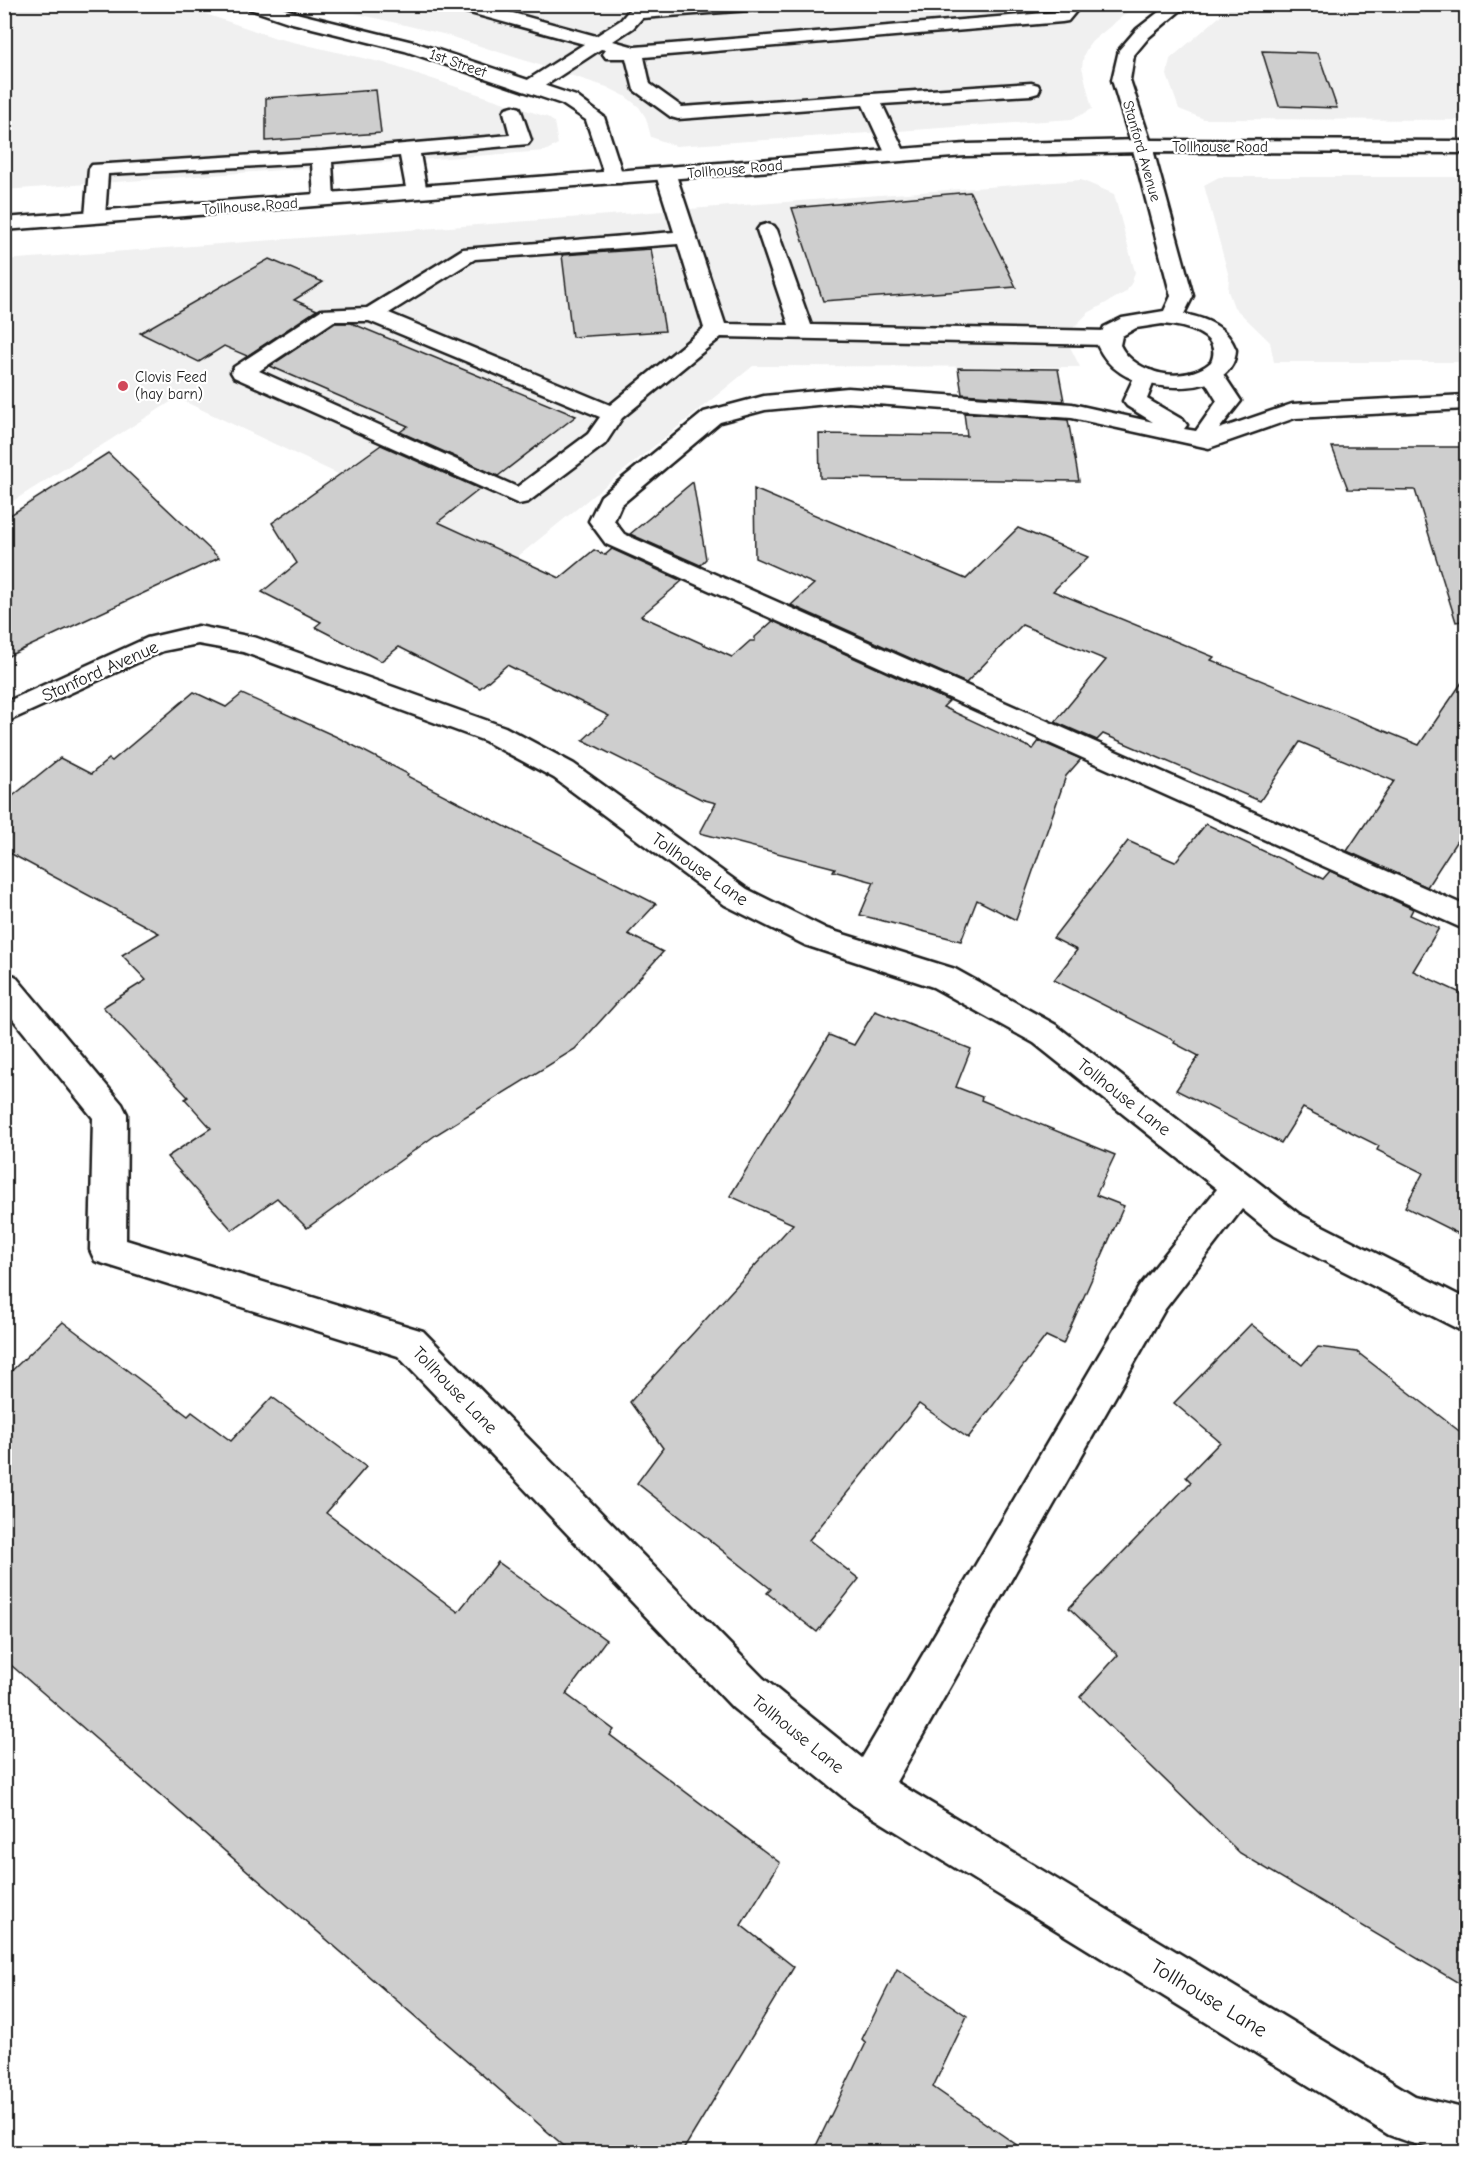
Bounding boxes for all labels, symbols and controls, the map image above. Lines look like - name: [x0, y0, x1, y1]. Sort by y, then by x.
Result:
- street label: 1st Street: [427, 45, 490, 81]
- street label: Stanford Avenue: [1119, 98, 1165, 204]
- street label: Tollhouse Road: [1172, 138, 1268, 156]
- street label: Tollhouse Road: [687, 156, 783, 182]
- street label: Tollhouse Road: [202, 194, 298, 218]
- place label: Clovis Feed (hay barn): [135, 368, 207, 403]
- marker: Clovis Feed (hay barn): [116, 379, 130, 393]
- street label: Stanford Avenue: [39, 636, 162, 706]
- street label: Tollhouse Lane: [647, 828, 752, 910]
- street label: Tollhouse Lane: [1073, 1054, 1175, 1140]
- street label: Tollhouse Lane: [408, 1342, 501, 1438]
- street label: Tollhouse Lane: [747, 1691, 848, 1778]
- street label: Tollhouse Lane: [1146, 1954, 1272, 2042]

